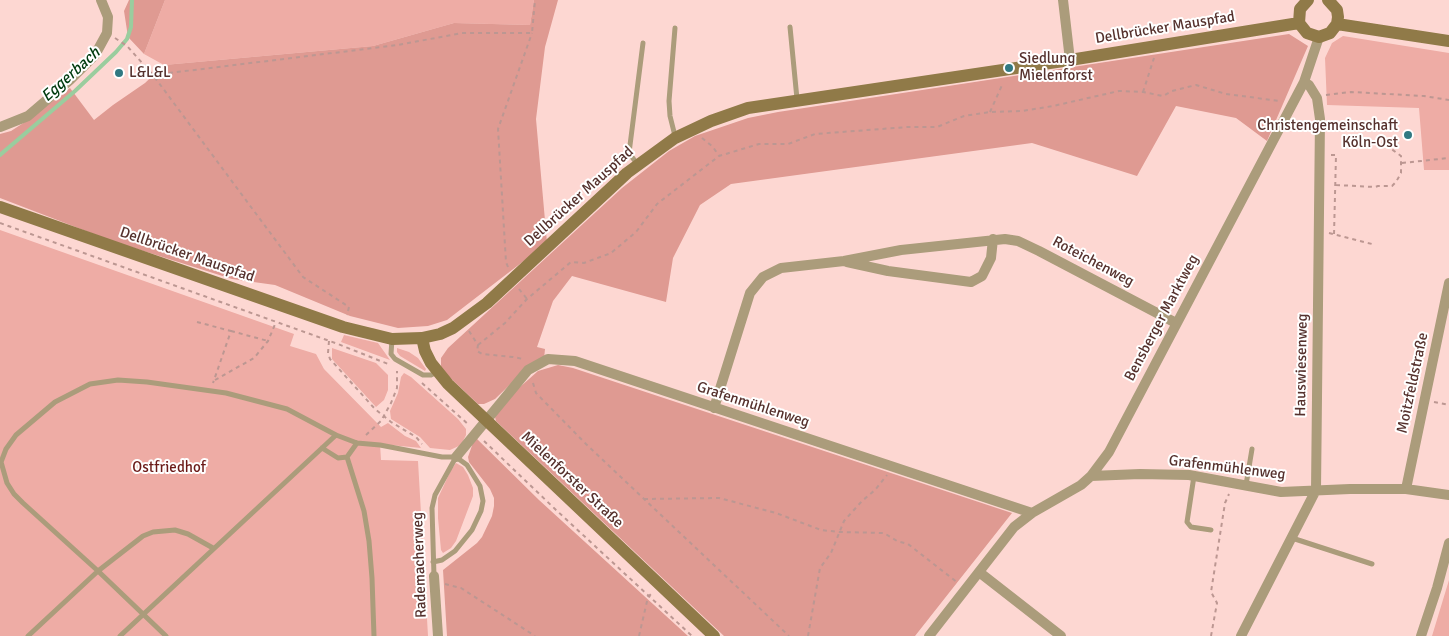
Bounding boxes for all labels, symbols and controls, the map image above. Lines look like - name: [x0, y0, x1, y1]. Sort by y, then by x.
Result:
- street label: Dellbrücker Mauspfad: [1094, 8, 1236, 48]
- water label: Eggerbach: [38, 44, 104, 106]
- place label: Siedlung Mielenforst: [1019, 50, 1093, 85]
- marker: Siedlung Mielenforst: [1003, 62, 1015, 74]
- place label: L&L&L: [129, 64, 171, 82]
- marker: L&L&L: [113, 67, 125, 79]
- place label: Christengemeinschaft Köln-Ost: [1257, 117, 1398, 152]
- marker: Christengemeinschaft Köln-Ost: [1402, 129, 1414, 141]
- street label: Dellbrücker Mauspfad: [521, 143, 637, 251]
- street label: Dellbrücker Mauspfad: [117, 224, 257, 286]
- street label: Roteichenweg: [1049, 233, 1137, 291]
- street label: Bensberger Marktweg: [1121, 252, 1203, 384]
- street label: Hauswiesenweg: [1292, 313, 1312, 417]
- street label: Moitzfeldstraße: [1394, 331, 1432, 435]
- street label: Grafenmühlenweg: [694, 378, 812, 432]
- street label: Mielenforster Straße: [517, 428, 627, 532]
- street label: Grafenmühlenweg: [1168, 452, 1286, 484]
- park label: Ostfriedhof: [132, 459, 206, 477]
- street label: Rademacherweg: [409, 512, 431, 618]

